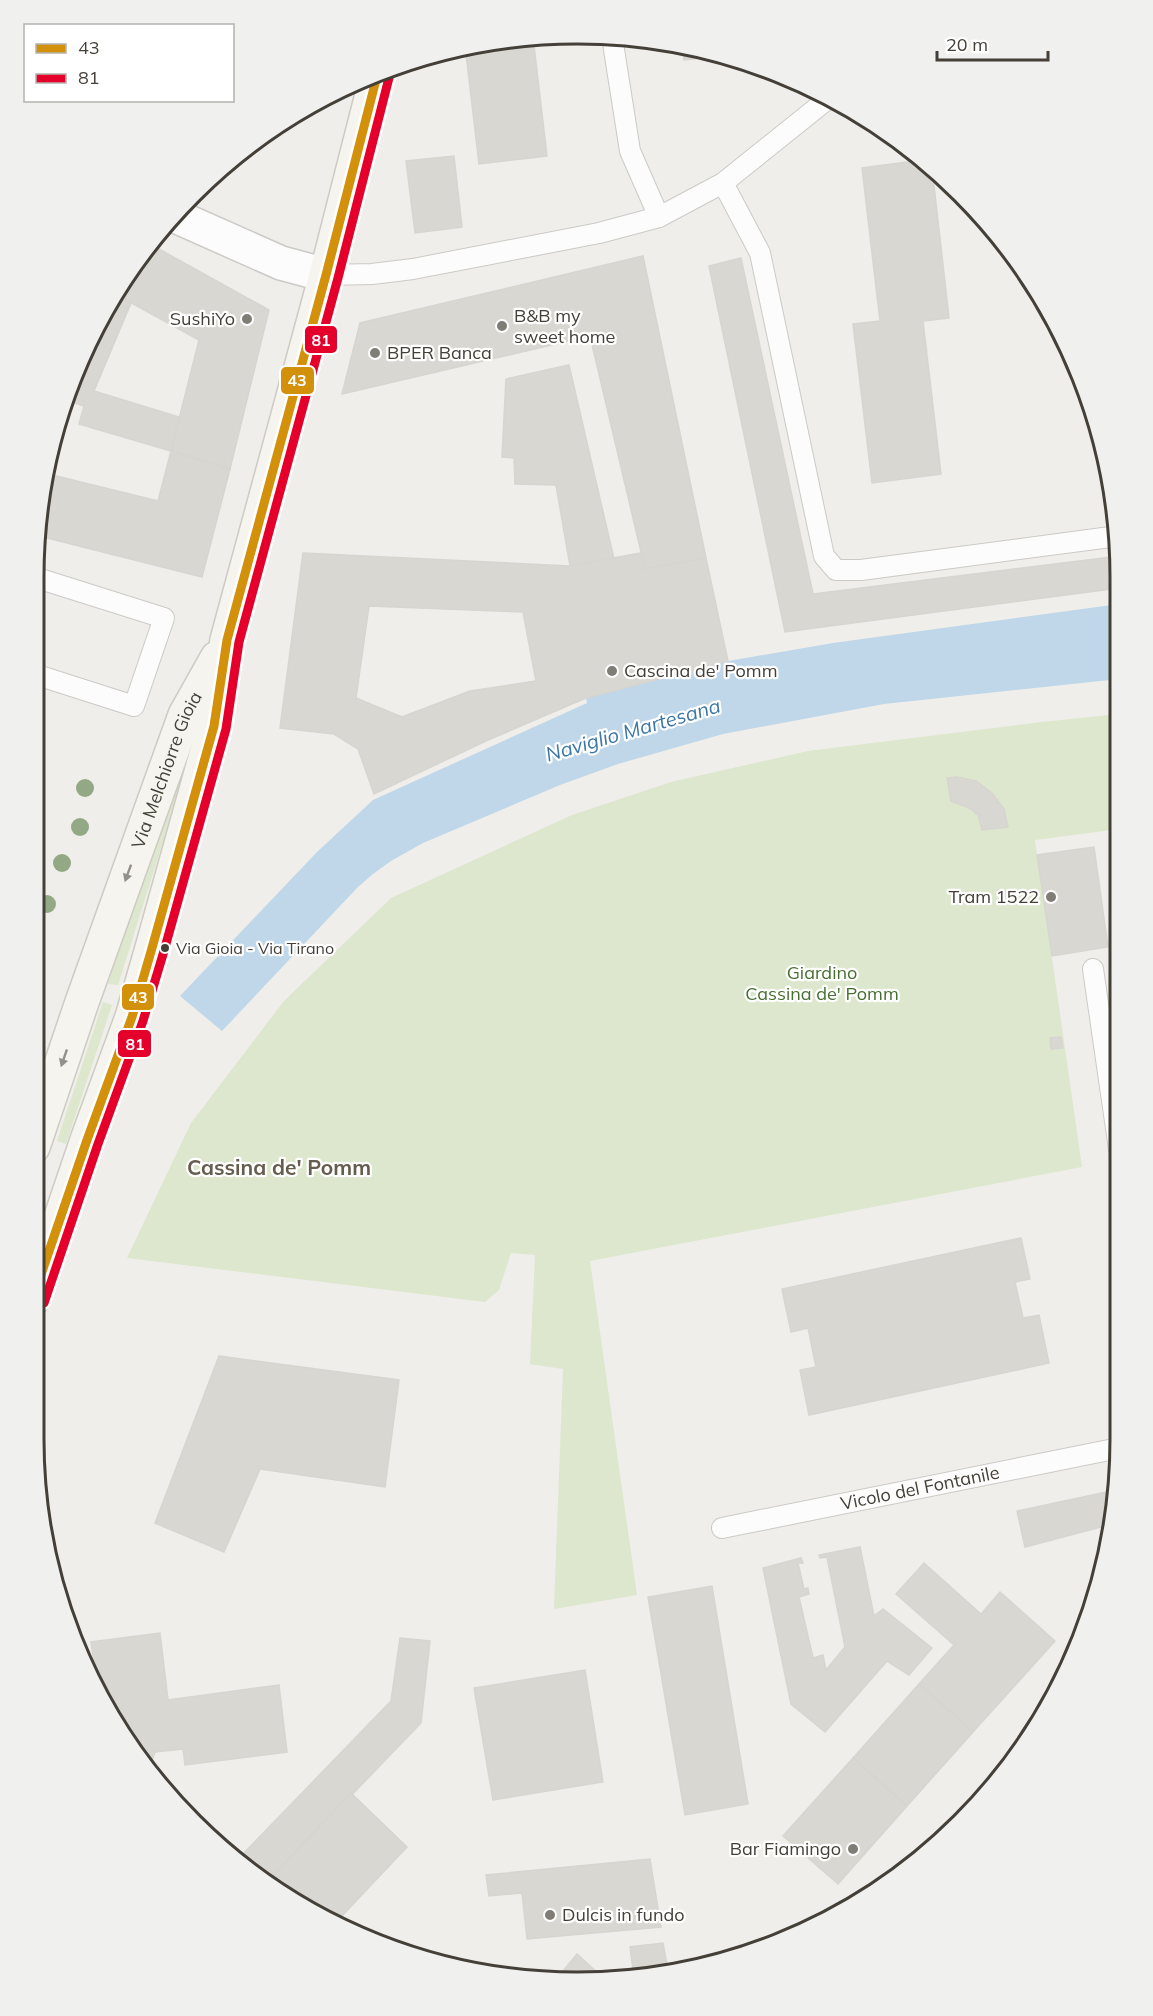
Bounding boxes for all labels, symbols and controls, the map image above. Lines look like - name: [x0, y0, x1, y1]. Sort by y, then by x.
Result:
- legend: [24, 24, 234, 102]
- scale bar: [937, 24, 1048, 62]
- text: 20 m: [946, 33, 988, 56]
- text: 43: [78, 36, 100, 59]
- text: 81: [78, 66, 100, 89]
- place label: B&B my sweet home: [514, 304, 615, 348]
- place label: SushiYo: [170, 307, 235, 330]
- marker: SushiYo: [240, 312, 254, 326]
- marker: B&B my sweet home: [495, 319, 509, 333]
- line badge: 81: [304, 325, 338, 354]
- text: 81: [311, 330, 331, 350]
- place label: BPER Banca: [387, 341, 492, 364]
- marker: BPER Banca: [368, 346, 382, 360]
- line badge: 43: [280, 366, 315, 395]
- text: 43: [287, 370, 307, 390]
- place label: Cascina de' Pomm: [624, 659, 777, 682]
- marker: Cascina de' Pomm: [605, 664, 619, 678]
- street label: Via Melchiorre Gioia: [126, 687, 207, 852]
- water label: Naviglio Martesana: [543, 693, 723, 766]
- one-way arrow: [123, 864, 133, 882]
- place label: Tram 1522: [949, 885, 1039, 908]
- marker: Tram 1522: [1044, 890, 1058, 904]
- place label: Via Gioia - Via Tirano: [176, 938, 334, 958]
- marker: Via Gioia - Via Tirano: [159, 942, 171, 954]
- park label: Giardino Cassina de' Pomm: [745, 961, 899, 1005]
- line badge: 43: [121, 983, 155, 1011]
- text: 43: [128, 987, 148, 1007]
- line badge: 81: [117, 1029, 152, 1058]
- text: 81: [125, 1034, 145, 1054]
- one-way arrow: [58, 1049, 68, 1067]
- district label: Cassina de' Pomm: [187, 1154, 371, 1180]
- street label: Vicolo del Fontanile: [838, 1460, 1001, 1515]
- place label: Bar Fiamingo: [730, 1837, 841, 1860]
- marker: Bar Fiamingo: [846, 1842, 860, 1856]
- place label: Dulcis in fundo: [562, 1903, 685, 1926]
- marker: Dulcis in fundo: [543, 1908, 557, 1922]

